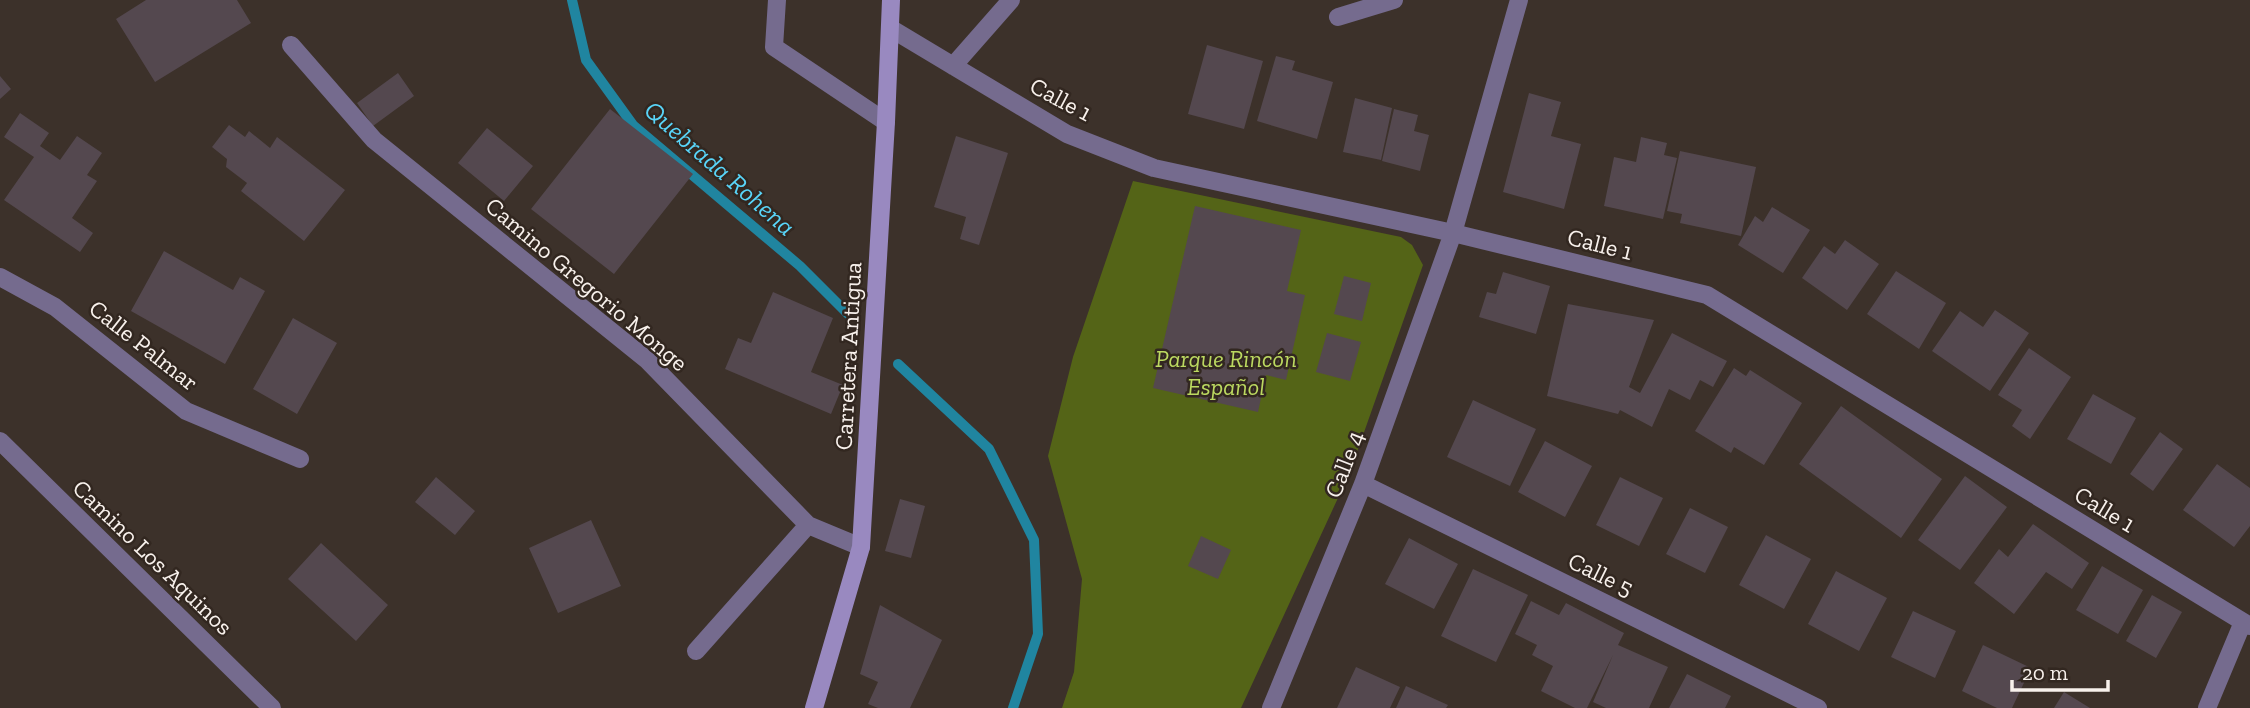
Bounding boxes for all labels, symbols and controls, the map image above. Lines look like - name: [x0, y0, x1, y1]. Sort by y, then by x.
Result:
- street label: Calle 1: [1025, 71, 1097, 127]
- water label: Quebrada Rohena: [638, 94, 802, 242]
- street label: Camino Gregorio Monge: [480, 191, 694, 377]
- street label: Calle 1: [1565, 222, 1635, 266]
- street label: Carretera Antigua: [829, 261, 867, 451]
- street label: Calle Palmar: [84, 293, 204, 397]
- park label: Parque Rincón Español: [1155, 344, 1297, 401]
- street label: Calle 4: [1318, 426, 1370, 502]
- street label: Camino Los Aquinos: [67, 473, 239, 641]
- street label: Calle 1: [2069, 480, 2141, 538]
- street label: Calle 5: [1564, 546, 1638, 602]
- scale bar: [2012, 648, 2108, 692]
- text: 20 m: [2022, 660, 2068, 685]

